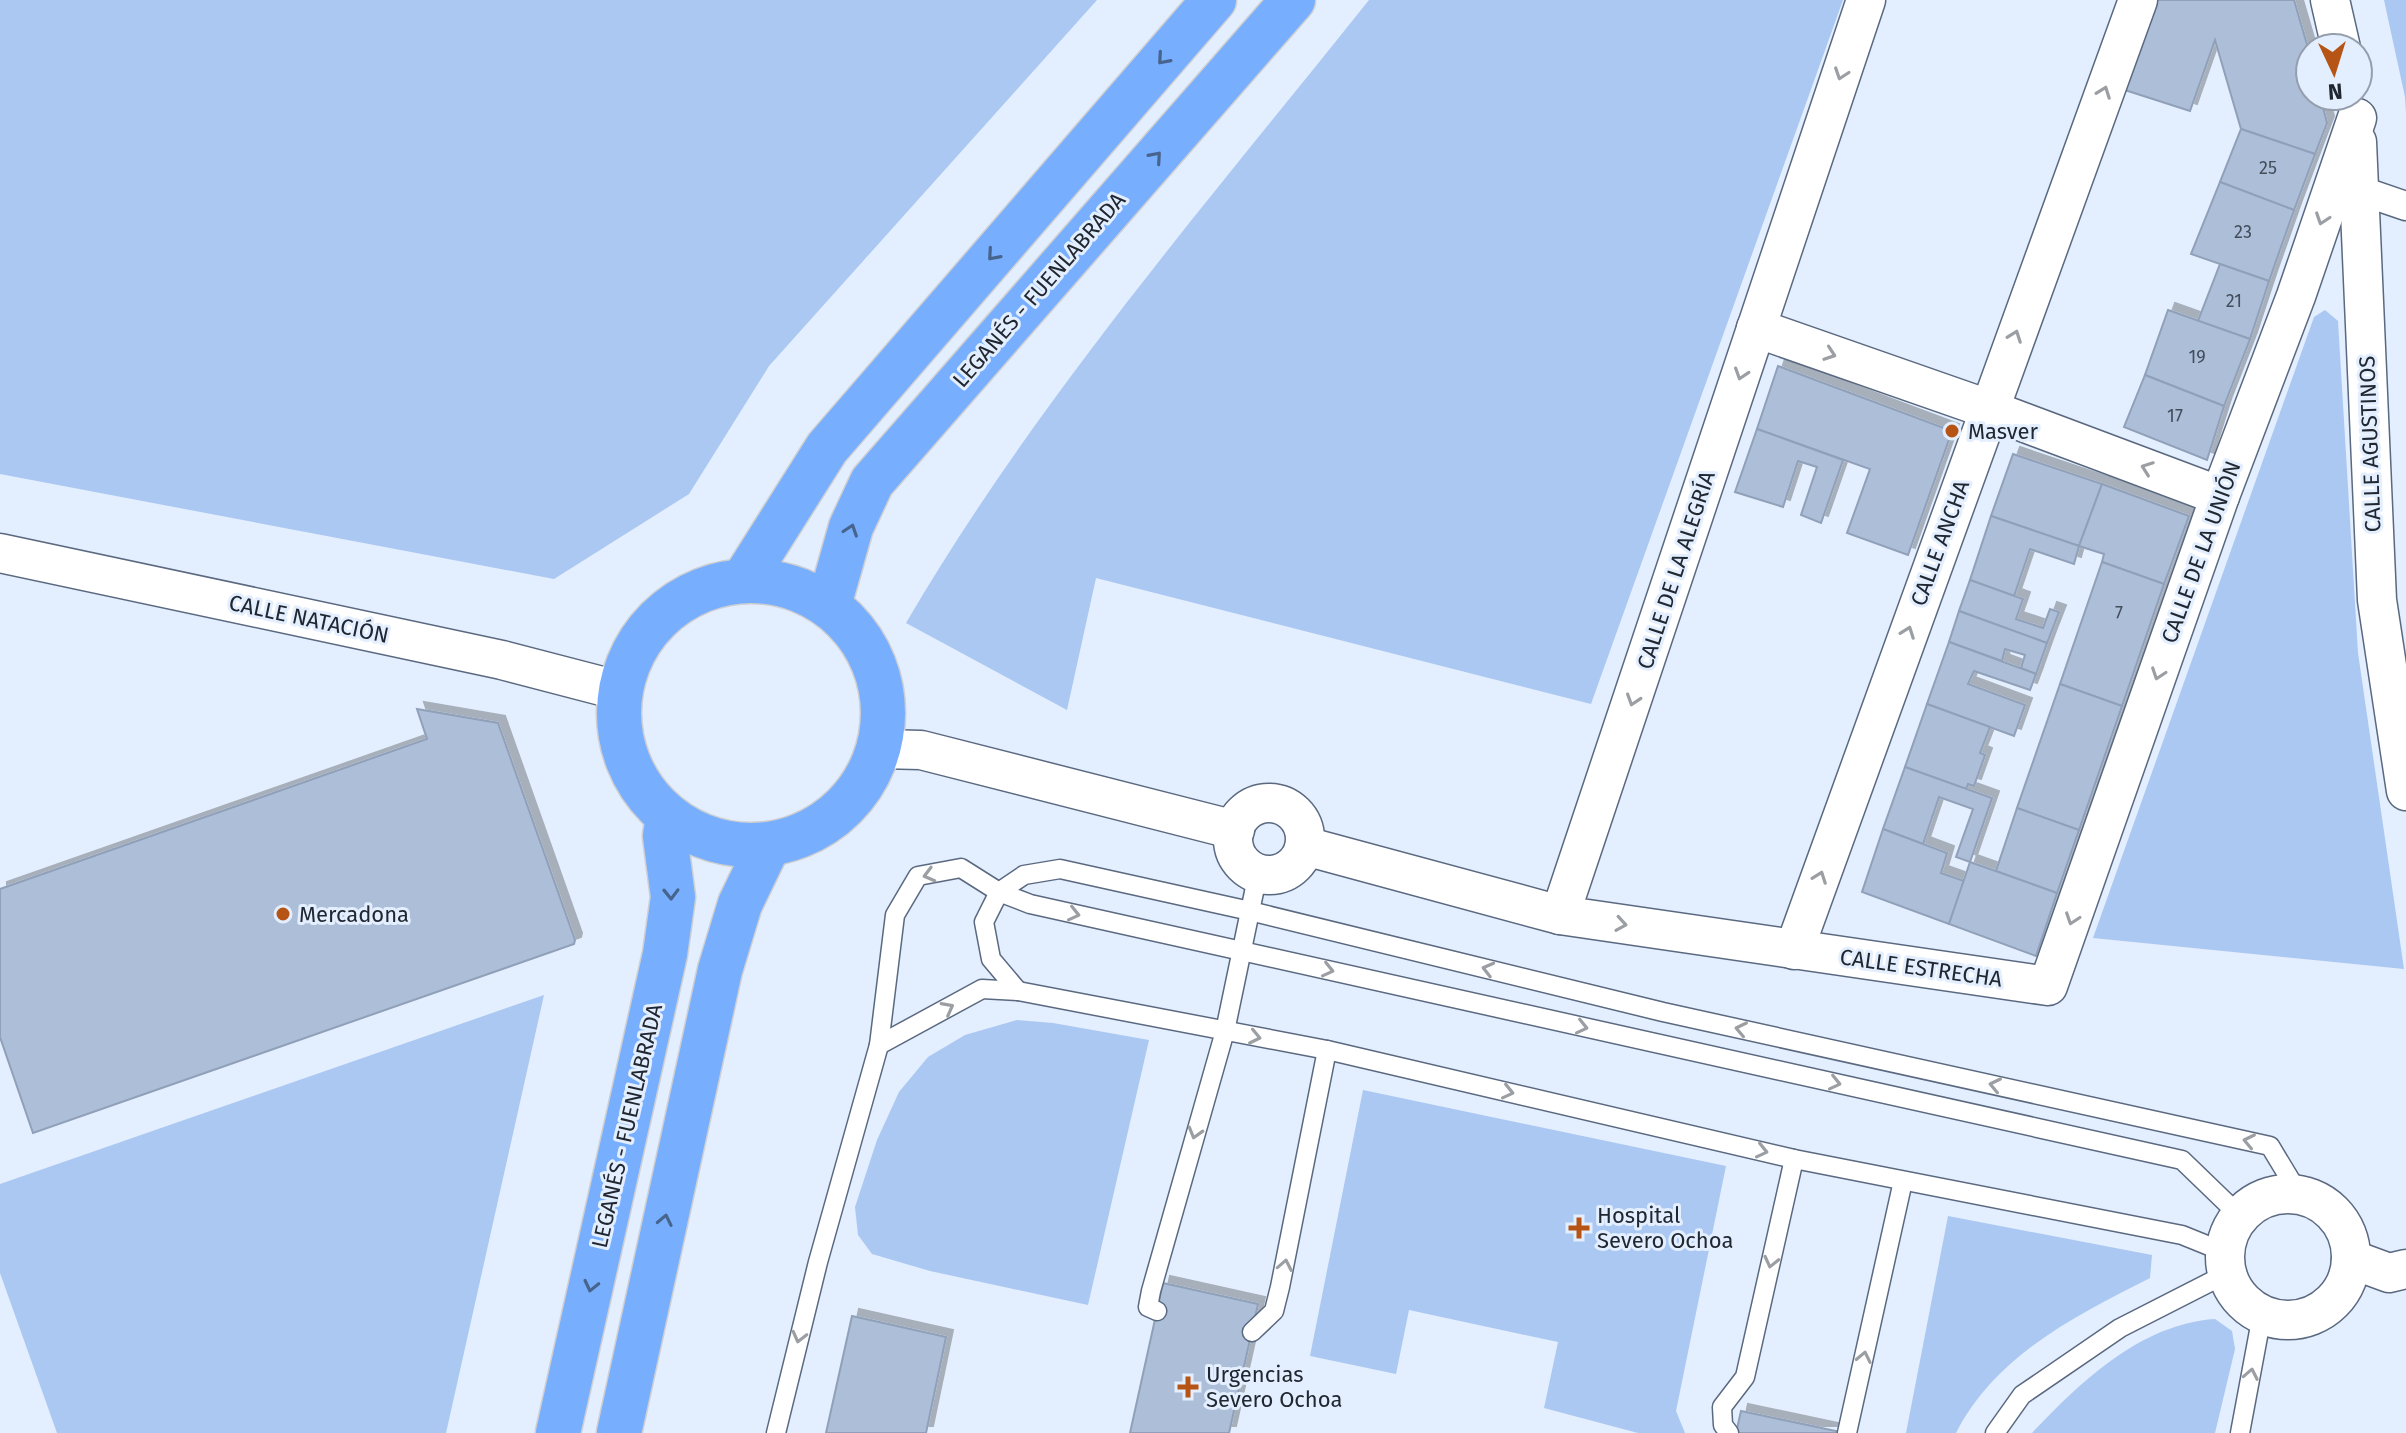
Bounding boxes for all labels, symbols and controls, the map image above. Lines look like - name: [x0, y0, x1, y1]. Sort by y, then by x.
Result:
- north arrow: [2294, 32, 2374, 112]
- one-way arrow: [1158, 49, 1173, 64]
- one-way arrow: [1835, 66, 1851, 80]
- text: N: [2327, 77, 2344, 105]
- one-way arrow: [2094, 85, 2111, 99]
- one-way arrow: [1146, 151, 1160, 166]
- house number: 25: [2259, 157, 2277, 179]
- street label: LEGANÉS - FUENLABRADA: [947, 187, 1131, 393]
- one-way arrow: [2316, 211, 2332, 225]
- house number: 23: [2234, 221, 2252, 243]
- one-way arrow: [988, 246, 1002, 261]
- house number: 21: [2226, 290, 2242, 312]
- one-way arrow: [2005, 330, 2022, 344]
- one-way arrow: [1822, 344, 1836, 360]
- house number: 19: [2188, 346, 2206, 368]
- street label: CALLE AGUSTINOS: [2353, 355, 2387, 533]
- one-way arrow: [1734, 366, 1750, 380]
- house number: 17: [2167, 405, 2183, 427]
- place label: Masver: [1968, 418, 2038, 445]
- marker: Masver: [1943, 422, 1961, 440]
- street label: CALLE DE LA UNIÓN: [2155, 457, 2247, 647]
- one-way arrow: [2141, 462, 2155, 478]
- street label: CALLE DE LA ALEGRÍA: [1631, 467, 1721, 673]
- street label: CALLE ANCHA: [1905, 476, 1975, 610]
- one-way arrow: [842, 524, 858, 538]
- street label: CALLE NATACIÓN: [227, 589, 391, 649]
- house number: 7: [2115, 602, 2123, 624]
- one-way arrow: [1898, 626, 1915, 640]
- one-way arrow: [2151, 666, 2167, 680]
- one-way arrow: [1626, 692, 1642, 706]
- one-way arrow: [923, 866, 936, 883]
- one-way arrow: [1810, 871, 1827, 885]
- one-way arrow: [662, 889, 680, 901]
- place label: Mercadona: [299, 901, 409, 928]
- one-way arrow: [1067, 904, 1080, 921]
- marker: Mercadona: [274, 905, 292, 923]
- one-way arrow: [2065, 911, 2081, 925]
- one-way arrow: [1614, 915, 1628, 932]
- street label: CALLE ESTRECHA: [1838, 943, 2004, 993]
- one-way arrow: [1320, 961, 1334, 978]
- one-way arrow: [1482, 962, 1496, 979]
- street label: LEGANÉS - FUENLABRADA: [586, 1001, 668, 1251]
- one-way arrow: [939, 1002, 954, 1017]
- one-way arrow: [1574, 1018, 1588, 1035]
- one-way arrow: [1735, 1021, 1748, 1038]
- one-way arrow: [1247, 1028, 1261, 1045]
- one-way arrow: [1828, 1074, 1842, 1091]
- one-way arrow: [1989, 1077, 2002, 1094]
- one-way arrow: [1501, 1083, 1515, 1100]
- one-way arrow: [1188, 1125, 1205, 1139]
- one-way arrow: [2243, 1133, 2256, 1150]
- one-way arrow: [1754, 1142, 1768, 1159]
- place label: Hospital Severo Ochoa: [1597, 1202, 1733, 1254]
- one-way arrow: [656, 1214, 673, 1227]
- marker: Hospital Severo Ochoa: [1568, 1217, 1590, 1239]
- one-way arrow: [1763, 1255, 1780, 1269]
- one-way arrow: [1275, 1258, 1292, 1272]
- one-way arrow: [583, 1278, 600, 1292]
- one-way arrow: [792, 1330, 809, 1344]
- one-way arrow: [1855, 1351, 1872, 1364]
- place label: Urgencias Severo Ochoa: [1206, 1361, 1342, 1413]
- one-way arrow: [2242, 1368, 2259, 1381]
- marker: Urgencias Severo Ochoa: [1177, 1376, 1199, 1398]

